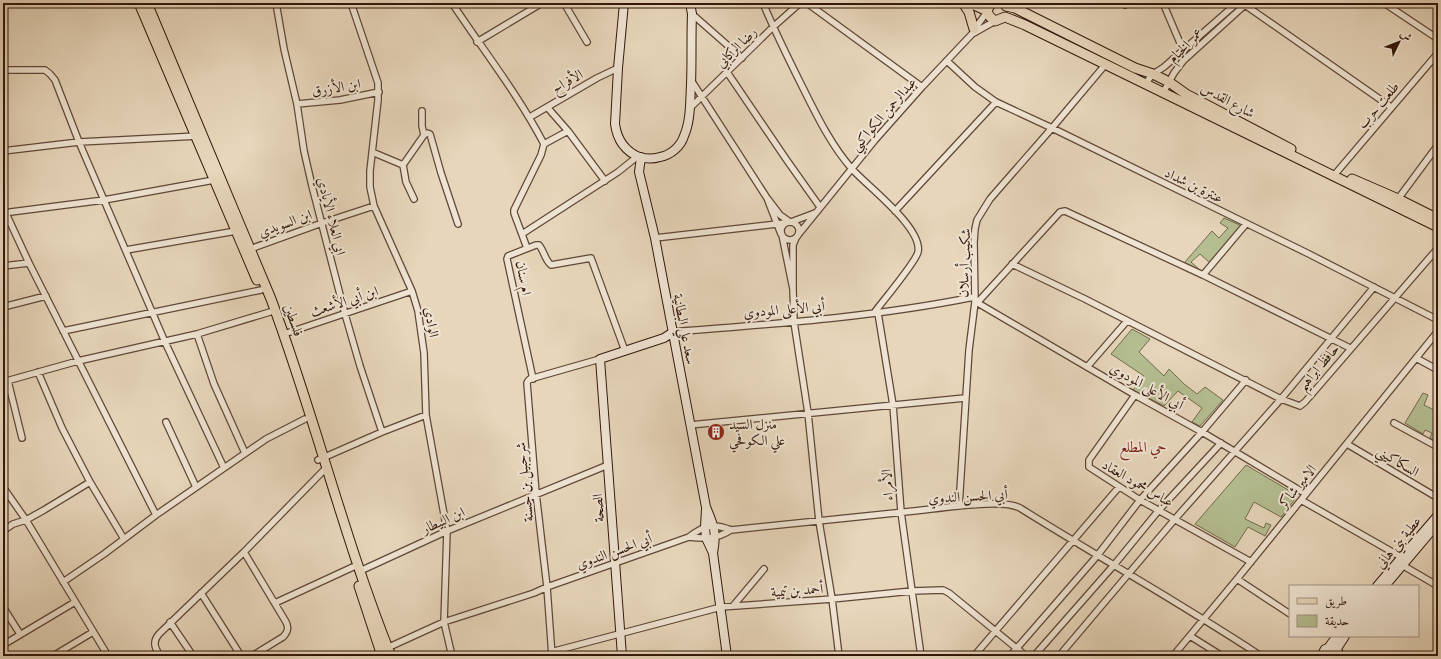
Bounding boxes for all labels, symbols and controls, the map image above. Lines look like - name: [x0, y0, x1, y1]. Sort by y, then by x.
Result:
- north arrow: [1379, 22, 1419, 62]
- street label: رضا الركابي: [712, 23, 762, 73]
- street label: عمر الخيام: [1164, 24, 1209, 69]
- text: ش: [1396, 26, 1415, 45]
- street label: الأفراح: [548, 64, 588, 101]
- street label: ابن الأزرق: [310, 73, 362, 103]
- street label: عبدالرحمن الكواكبي: [847, 74, 923, 157]
- street label: طلعت حرب: [1354, 78, 1405, 134]
- street label: شارع القدس: [1197, 79, 1258, 124]
- street label: عنترة بن شداد: [1160, 164, 1226, 210]
- street label: ابي العلاء الأيادي: [311, 175, 351, 258]
- street label: ابن السويدي: [256, 206, 315, 244]
- street label: شكيب أرسلان: [953, 228, 977, 298]
- street label: ام سنان: [508, 259, 535, 297]
- street label: ابن أبي الأشعث: [307, 281, 381, 323]
- street label: سعد علي البطانية: [665, 292, 700, 367]
- street label: أبي الأعلى المودوي: [742, 295, 826, 325]
- street label: فلسطين: [277, 302, 307, 340]
- street label: الوادي: [418, 306, 442, 339]
- street label: حافظ ابراهيم: [1294, 340, 1347, 398]
- street label: أبي الأعلى المودوي: [1105, 357, 1188, 417]
- place label: منزل السيد علي الكوفحي: [729, 416, 785, 453]
- building icon: منزل السيد علي الكوفحي: [706, 422, 726, 442]
- district label: حي المطلع: [1120, 438, 1166, 461]
- street label: شرحبيل بن حسنة: [512, 441, 540, 523]
- street label: السكاكيني: [1371, 442, 1422, 484]
- street label: عباس محمود العقاد: [1097, 456, 1177, 513]
- street label: الامير شاكر: [1273, 461, 1322, 515]
- street label: الأمراء: [876, 468, 900, 502]
- street label: أبي الحسن الندوي: [928, 484, 1009, 510]
- street label: الصحة: [589, 493, 611, 523]
- street label: ابن البيطار: [417, 503, 469, 541]
- street label: عطية بني هاني: [1372, 513, 1428, 575]
- street label: أبي الحسن الندوي: [573, 528, 656, 576]
- street label: أحمد بن تيمية: [770, 578, 825, 604]
- legend: [1289, 585, 1419, 637]
- text: طريق: [1325, 593, 1347, 611]
- text: حديقة: [1325, 613, 1349, 631]

